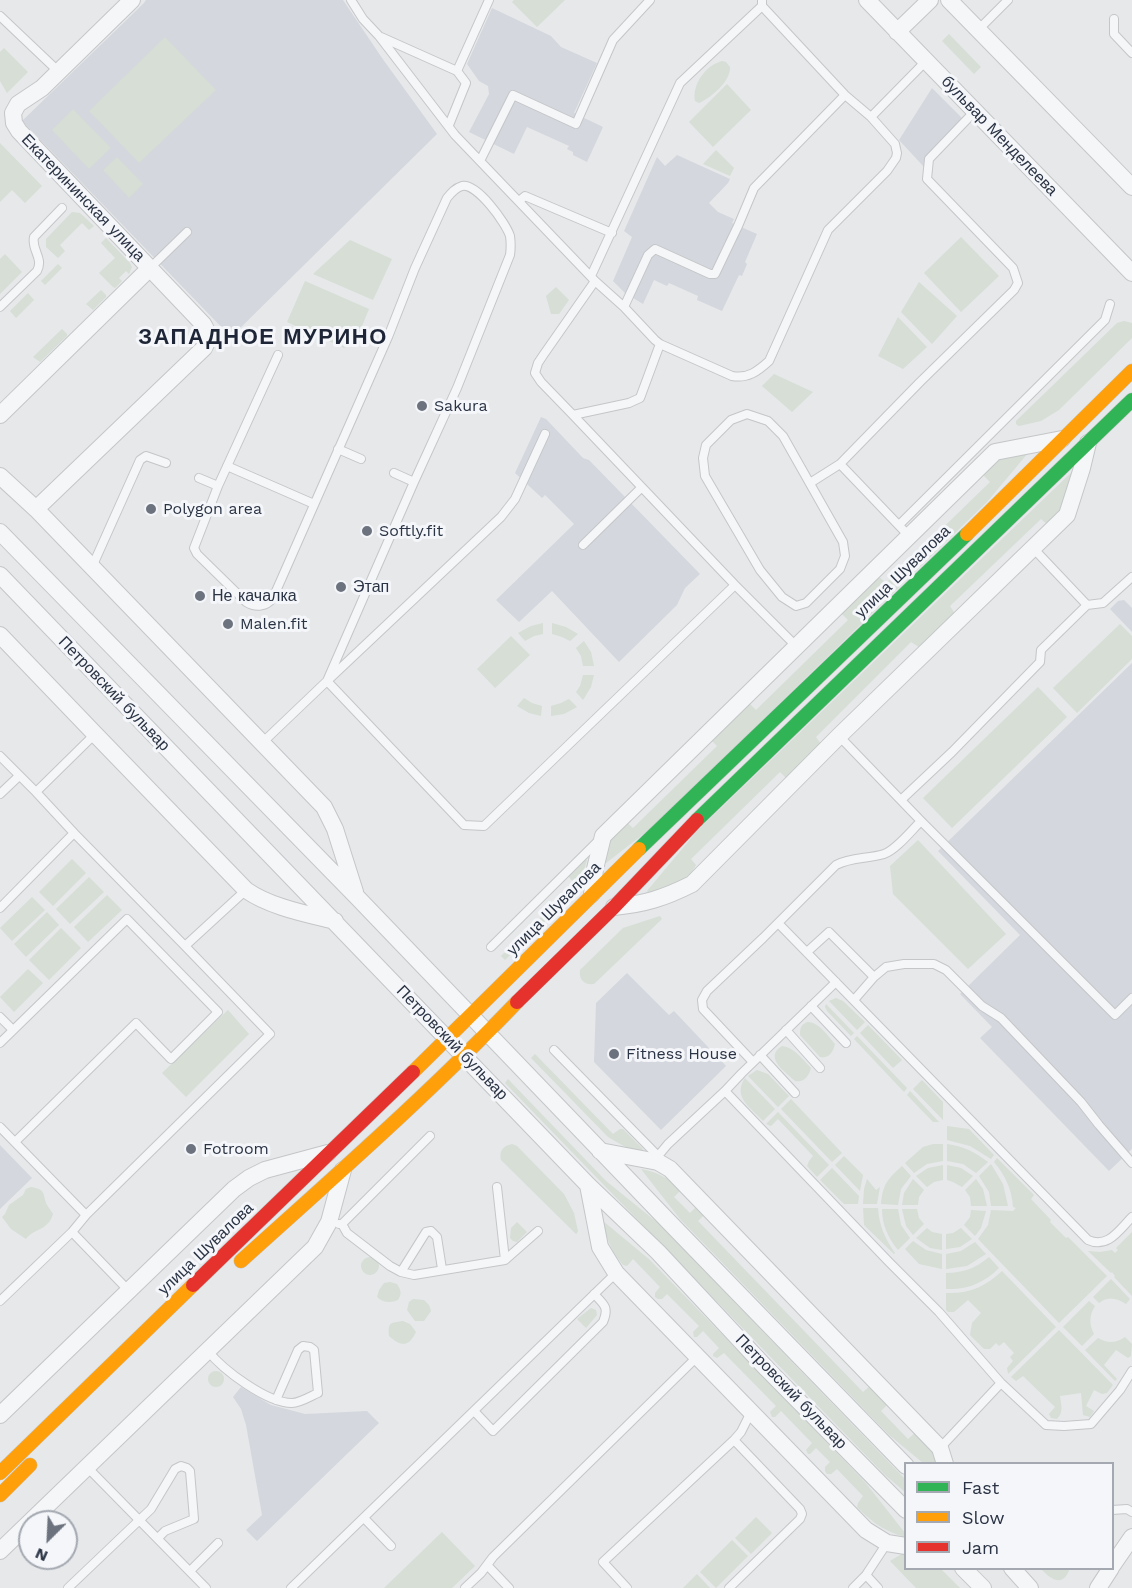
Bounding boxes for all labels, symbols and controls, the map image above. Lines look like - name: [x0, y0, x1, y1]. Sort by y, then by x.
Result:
- street label: бульвар Менделеева: [937, 72, 1061, 200]
- street label: Екатерининская улица: [17, 130, 149, 266]
- district label: ЗАПАДНОЕ МУРИНО: [138, 325, 388, 351]
- place label: Sakura: [434, 396, 487, 416]
- marker: Sakura: [415, 399, 429, 413]
- place label: Polygon area: [163, 499, 262, 519]
- marker: Polygon area: [144, 502, 158, 516]
- place label: Softly.fit: [379, 521, 443, 541]
- street label: улица Шувалова: [851, 522, 955, 622]
- marker: Softly.fit: [360, 524, 374, 538]
- place label: Этап: [353, 577, 389, 597]
- marker: Этап: [334, 580, 348, 594]
- place label: Не качалка: [212, 586, 297, 606]
- marker: Не качалка: [193, 589, 207, 603]
- place label: Malen.fit: [240, 614, 307, 634]
- marker: Malen.fit: [221, 617, 235, 631]
- street label: Петровский бульвар: [54, 633, 174, 755]
- street label: улица Шувалова: [503, 858, 605, 960]
- street label: Петровский бульвар: [392, 982, 512, 1104]
- place label: Fitness House: [626, 1044, 737, 1064]
- marker: Fitness House: [607, 1047, 621, 1061]
- place label: Fotroom: [203, 1139, 269, 1159]
- marker: Fotroom: [184, 1142, 198, 1156]
- street label: улица Шувалова: [154, 1199, 258, 1299]
- street label: Петровский бульвар: [731, 1331, 851, 1453]
- legend: [904, 1462, 1114, 1570]
- text: Fast: [962, 1477, 999, 1498]
- text: Slow: [962, 1507, 1005, 1528]
- north arrow: [18, 1510, 78, 1570]
- text: Jam: [962, 1537, 999, 1558]
- text: N: [32, 1544, 51, 1566]

